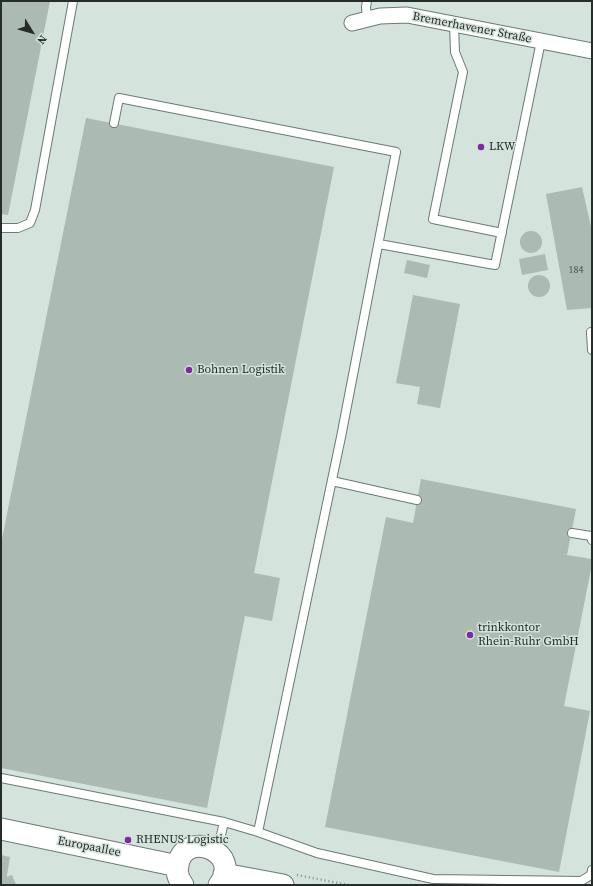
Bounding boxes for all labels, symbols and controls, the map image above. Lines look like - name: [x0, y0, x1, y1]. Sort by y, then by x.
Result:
- street label: Bremerhavener Straße: [411, 9, 533, 47]
- north arrow: [12, 12, 52, 52]
- text: N: [34, 32, 50, 47]
- place label: LKW: [489, 140, 515, 154]
- marker: LKW: [476, 142, 486, 152]
- house number: 184: [569, 264, 583, 276]
- place label: Bohnen Logistik: [197, 363, 284, 377]
- marker: Bohnen Logistik: [184, 365, 194, 375]
- place label: trinkkontor Rhein-Ruhr GmbH: [478, 621, 579, 649]
- marker: trinkkontor Rhein-Ruhr GmbH: [465, 630, 475, 640]
- place label: RHENUS Logistic: [136, 833, 229, 847]
- street label: Europaallee: [56, 834, 122, 860]
- marker: RHENUS Logistic: [123, 835, 133, 845]

